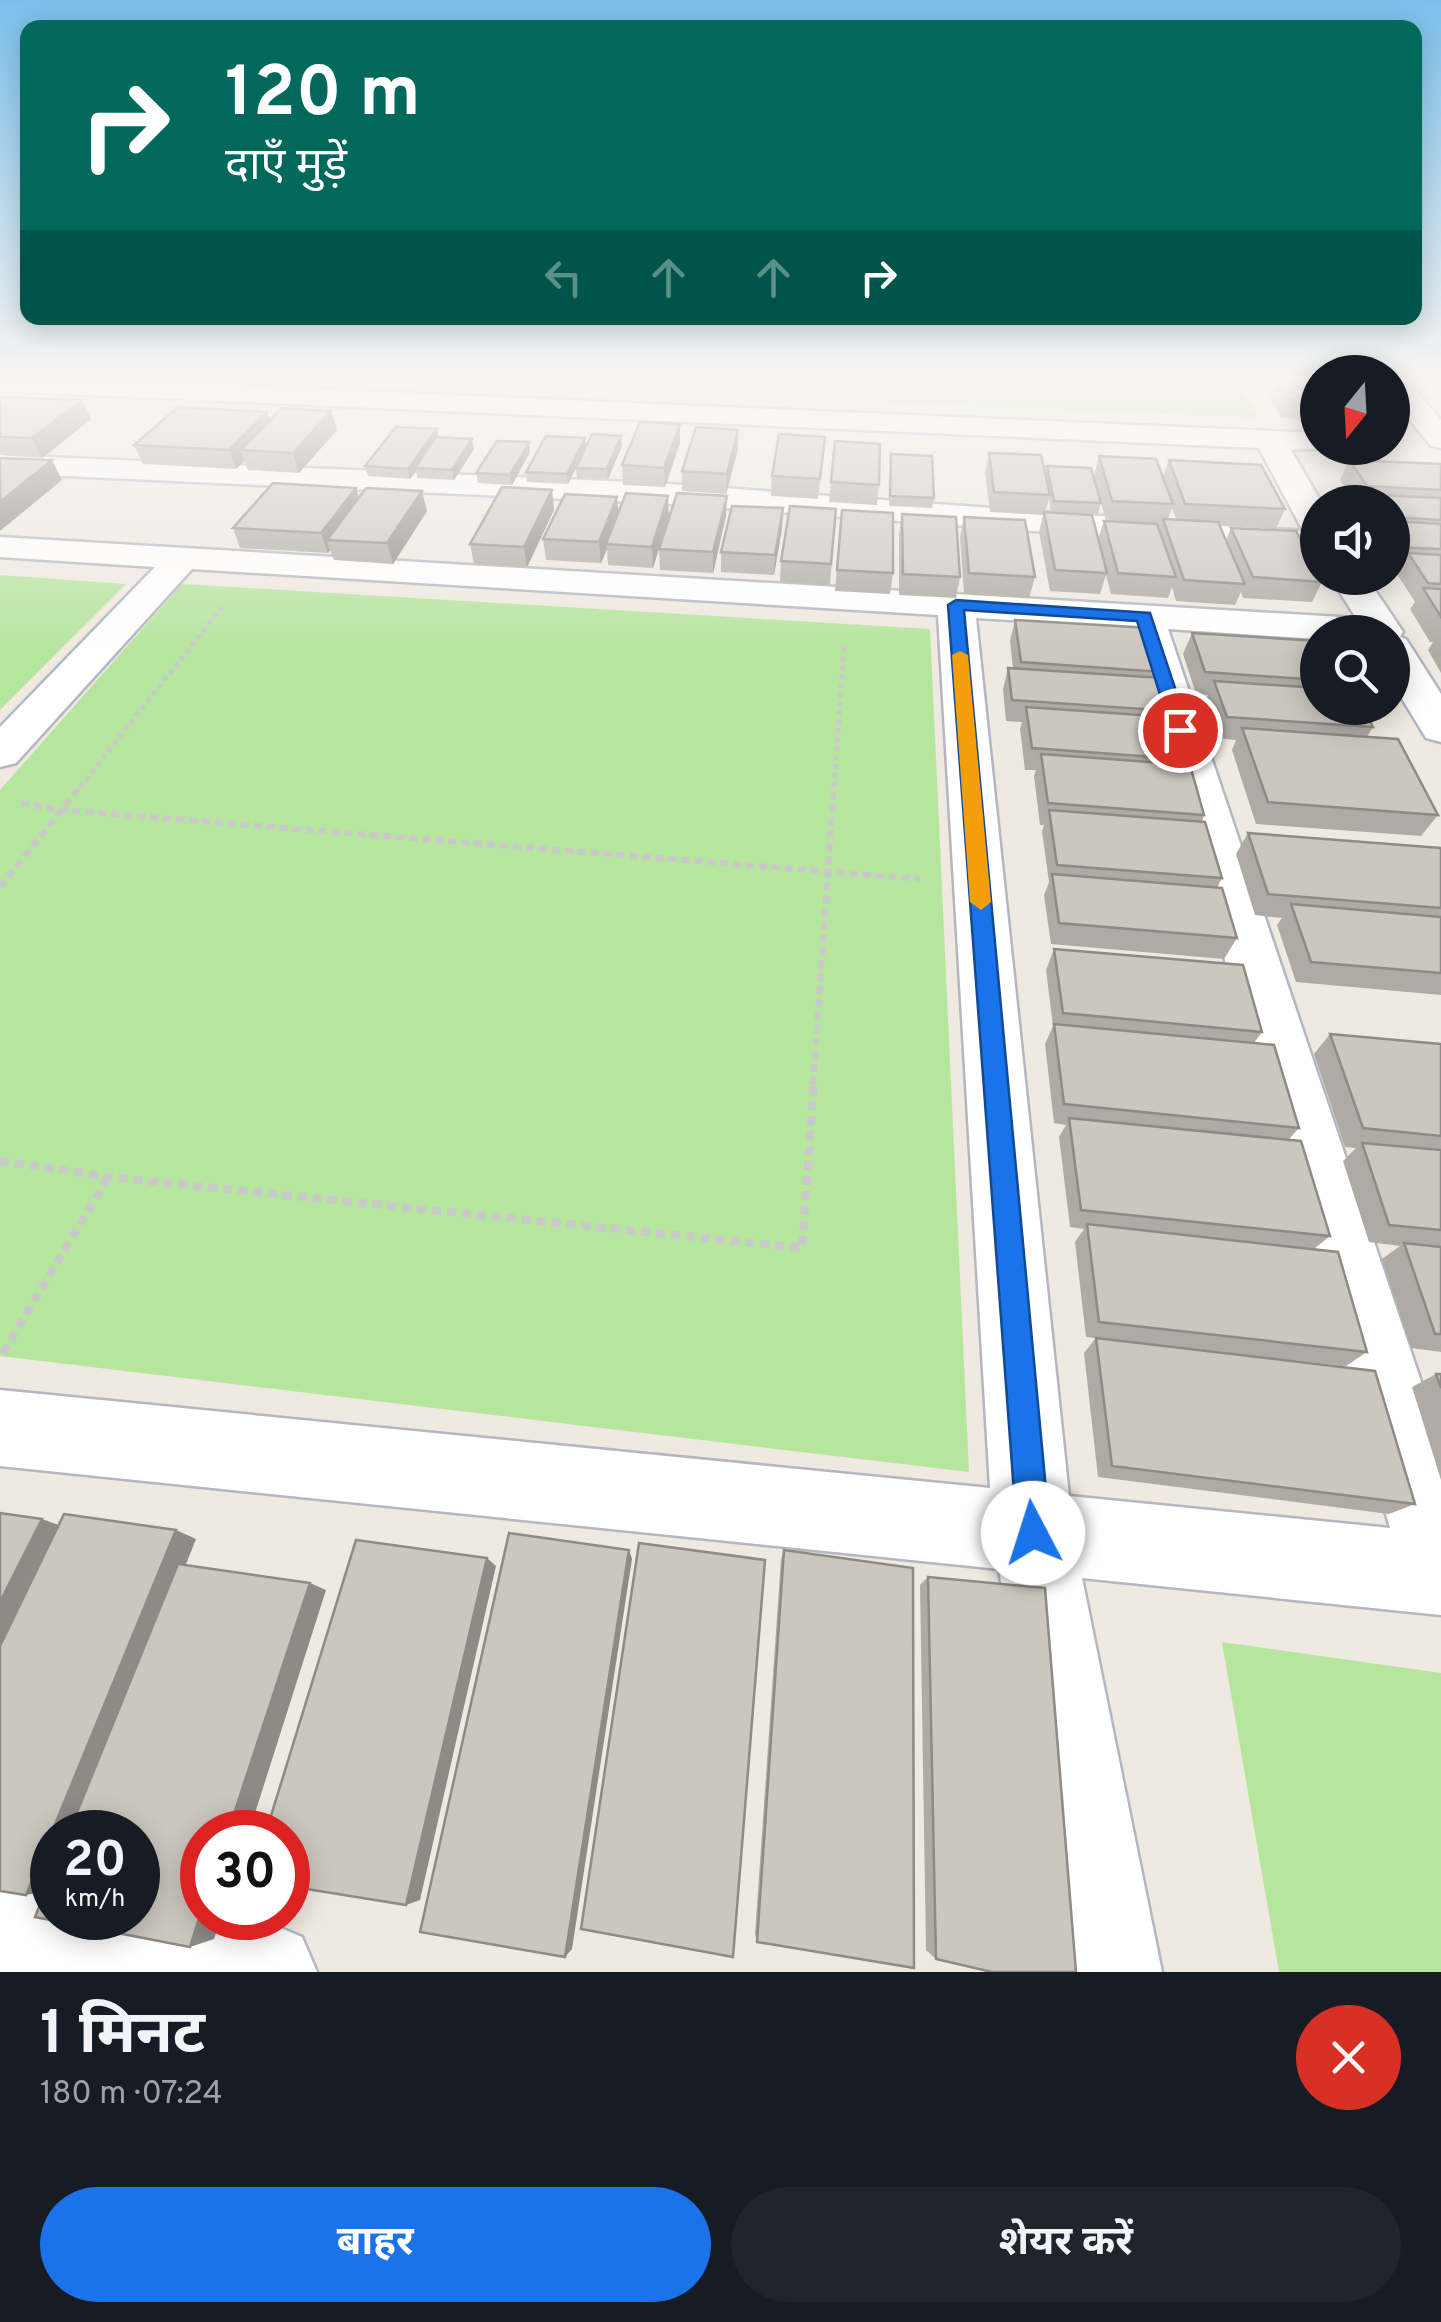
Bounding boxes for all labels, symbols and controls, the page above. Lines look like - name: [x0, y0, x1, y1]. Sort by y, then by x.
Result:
- text: 120 m: [225, 52, 421, 141]
- icon: right: [60, 60, 190, 190]
- text: दाएँ मुड़ें: [225, 139, 347, 196]
- icon: left: [536, 250, 591, 305]
- icon: ahead: [641, 250, 696, 305]
- icon: ahead: [746, 250, 801, 305]
- icon: right: [851, 250, 906, 305]
- north arrow: [1300, 355, 1410, 465]
- map controls: [1300, 355, 1410, 725]
- button: sound: [1300, 485, 1410, 595]
- button: search: [1300, 615, 1410, 725]
- pin: [1138, 688, 1223, 773]
- icon: arrive: [1153, 703, 1208, 758]
- position arrow: [981, 1481, 1085, 1585]
- speed limit sign: 30: [180, 1810, 310, 1940]
- text: 20: [63, 1831, 127, 1894]
- text: km/h: [65, 1884, 125, 1916]
- text: 1 मिनट: [40, 1999, 205, 2075]
- button: close: [1296, 2005, 1401, 2110]
- text: 180 m · 07:24: [40, 2075, 223, 2115]
- button: बाहर: [40, 2187, 711, 2302]
- button: शेयर करें: [731, 2187, 1401, 2302]

